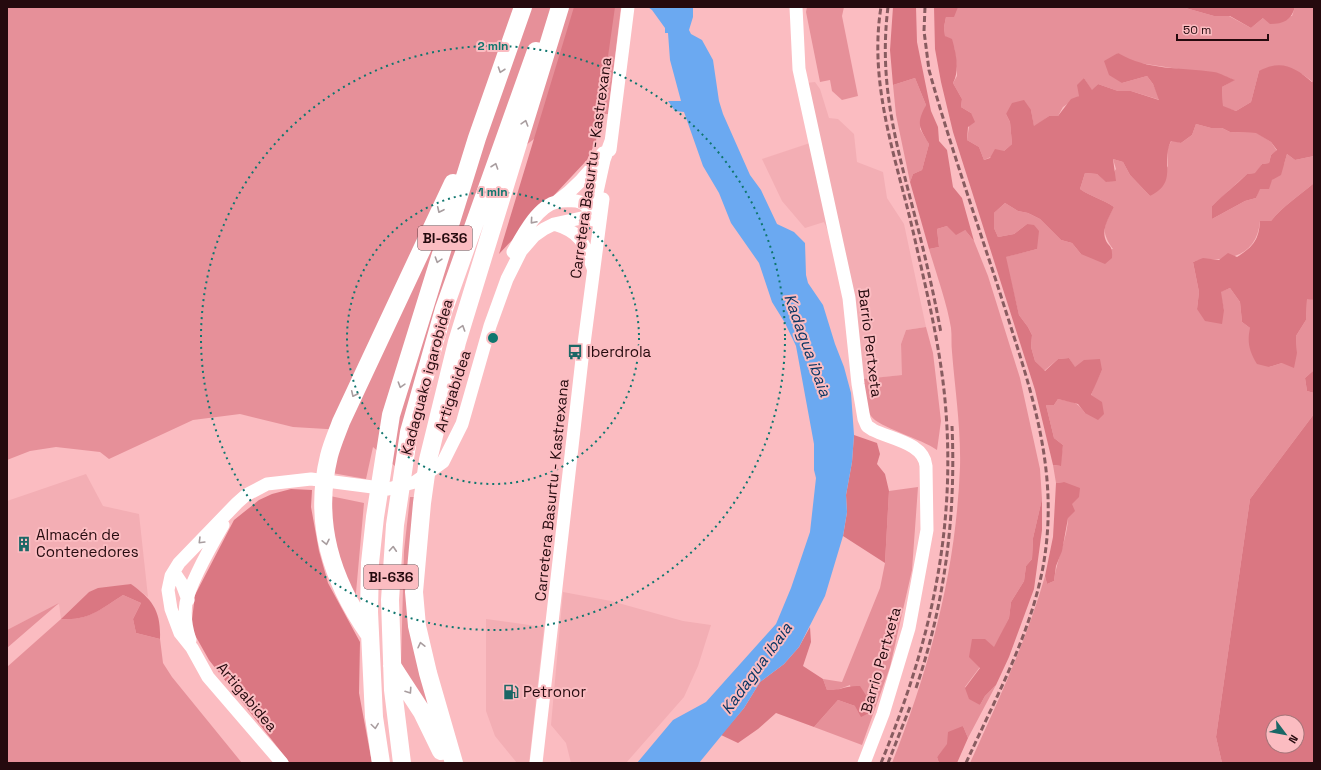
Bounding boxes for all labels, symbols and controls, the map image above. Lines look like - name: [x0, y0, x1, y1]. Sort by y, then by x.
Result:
- scale bar: [1177, 16, 1268, 42]
- text: 50 m: [1183, 22, 1211, 38]
- text: 2 min: [477, 38, 509, 54]
- street label: Carretera Basurtu - Kastrexana: [566, 56, 616, 280]
- one-way arrow: [497, 67, 506, 74]
- one-way arrow: [521, 120, 529, 127]
- one-way arrow: [490, 162, 498, 169]
- text: 1 min: [478, 184, 508, 200]
- one-way arrow: [437, 206, 445, 213]
- one-way arrow: [530, 216, 537, 224]
- road number: BI-636: [418, 226, 472, 250]
- one-way arrow: [434, 257, 443, 264]
- street label: Barrio Pertxeta: [854, 288, 887, 399]
- water label: Kadagua ibaia: [779, 291, 836, 400]
- street label: Kadaguako igarobidea: [397, 296, 457, 457]
- one-way arrow: [457, 324, 466, 331]
- centre of rings: [486, 331, 500, 345]
- place label: Iberdrola: [587, 342, 652, 361]
- bus stop icon: Iberdrola: [566, 343, 584, 361]
- street label: Artigabidea: [430, 347, 475, 434]
- street label: Carretera Basurtu - Kastrexana: [530, 377, 573, 602]
- one-way arrow: [397, 381, 406, 388]
- one-way arrow: [351, 390, 359, 397]
- place label: Almacén de Contenedores: [36, 525, 139, 561]
- building icon: Almacén de Contenedores: [15, 535, 33, 553]
- one-way arrow: [198, 536, 206, 544]
- one-way arrow: [322, 538, 330, 545]
- one-way arrow: [389, 546, 398, 552]
- road number: BI-636: [364, 565, 418, 589]
- street label: Barrio Pertxeta: [856, 604, 905, 715]
- water label: Kadagua ibaia: [716, 618, 797, 718]
- one-way arrow: [418, 641, 426, 648]
- street label: Artigabidea: [213, 658, 282, 735]
- place label: Petronor: [523, 682, 586, 701]
- fuel station icon: Petronor: [502, 683, 520, 701]
- one-way arrow: [404, 687, 412, 694]
- north arrow: [1265, 714, 1305, 754]
- one-way arrow: [370, 723, 379, 729]
- text: N: [1286, 732, 1301, 746]

